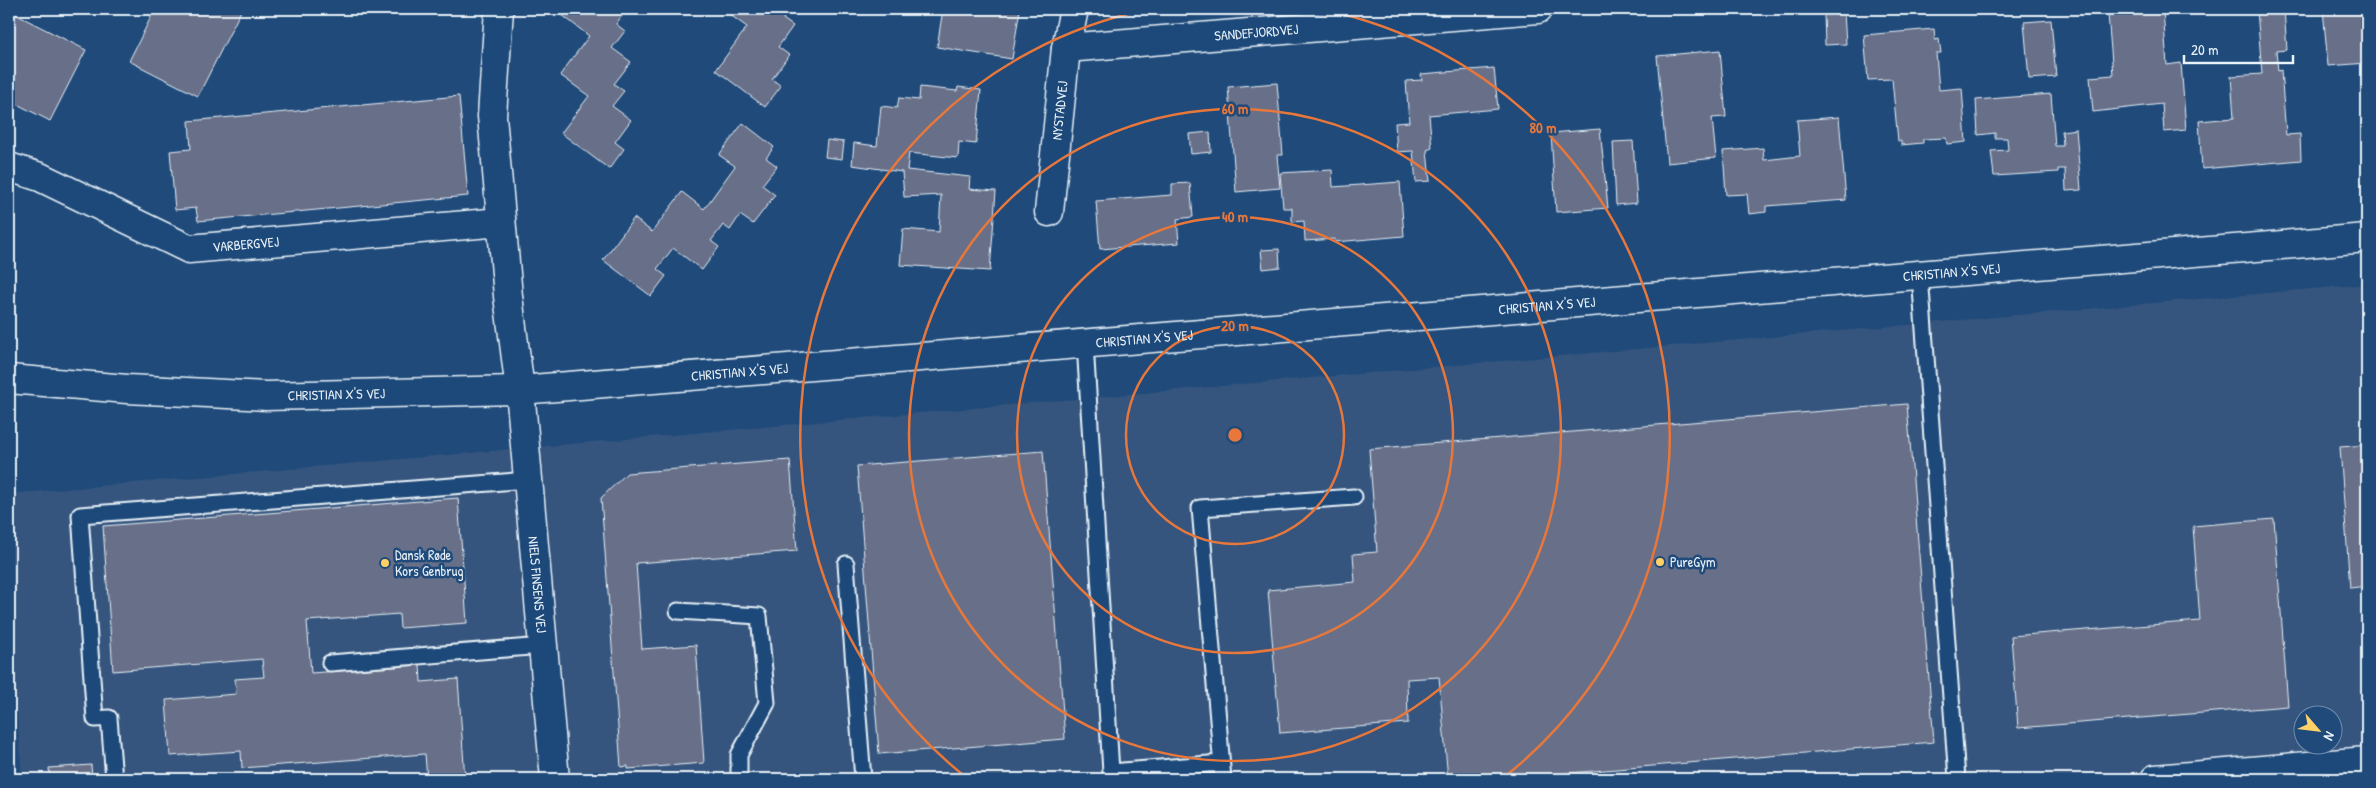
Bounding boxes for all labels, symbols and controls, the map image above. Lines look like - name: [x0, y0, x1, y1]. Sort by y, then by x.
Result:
- street label: SANDEFJORDVEJ: [1214, 19, 1299, 45]
- scale bar: [2184, 32, 2292, 64]
- text: 20 m: [2191, 39, 2218, 60]
- street label: NYSTADVEJ: [1047, 80, 1072, 141]
- text: 60 m: [1222, 98, 1248, 119]
- text: 80 m: [1530, 117, 1556, 138]
- text: 40 m: [1222, 206, 1248, 227]
- street label: VARBERGVEJ: [212, 231, 280, 256]
- street label: CHRISTIAN X'S VEJ: [1902, 258, 2001, 285]
- street label: CHRISTIAN X'S VEJ: [1498, 292, 1596, 318]
- text: 20 m: [1221, 315, 1249, 336]
- street label: CHRISTIAN X'S VEJ: [1095, 325, 1193, 352]
- street label: CHRISTIAN X'S VEJ: [690, 358, 789, 385]
- street label: CHRISTIAN X'S VEJ: [287, 383, 385, 404]
- centre of rings: [1226, 426, 1244, 444]
- street label: NIELS FINSENS VEJ: [524, 535, 552, 634]
- place label: Dansk Røde Kors Genbrug: [395, 545, 464, 581]
- place label: PureGym: [1670, 552, 1715, 572]
- marker: PureGym: [1654, 556, 1666, 568]
- marker: Dansk Røde Kors Genbrug: [379, 557, 391, 569]
- north arrow: [2294, 706, 2344, 756]
- text: N: [2320, 729, 2340, 745]

